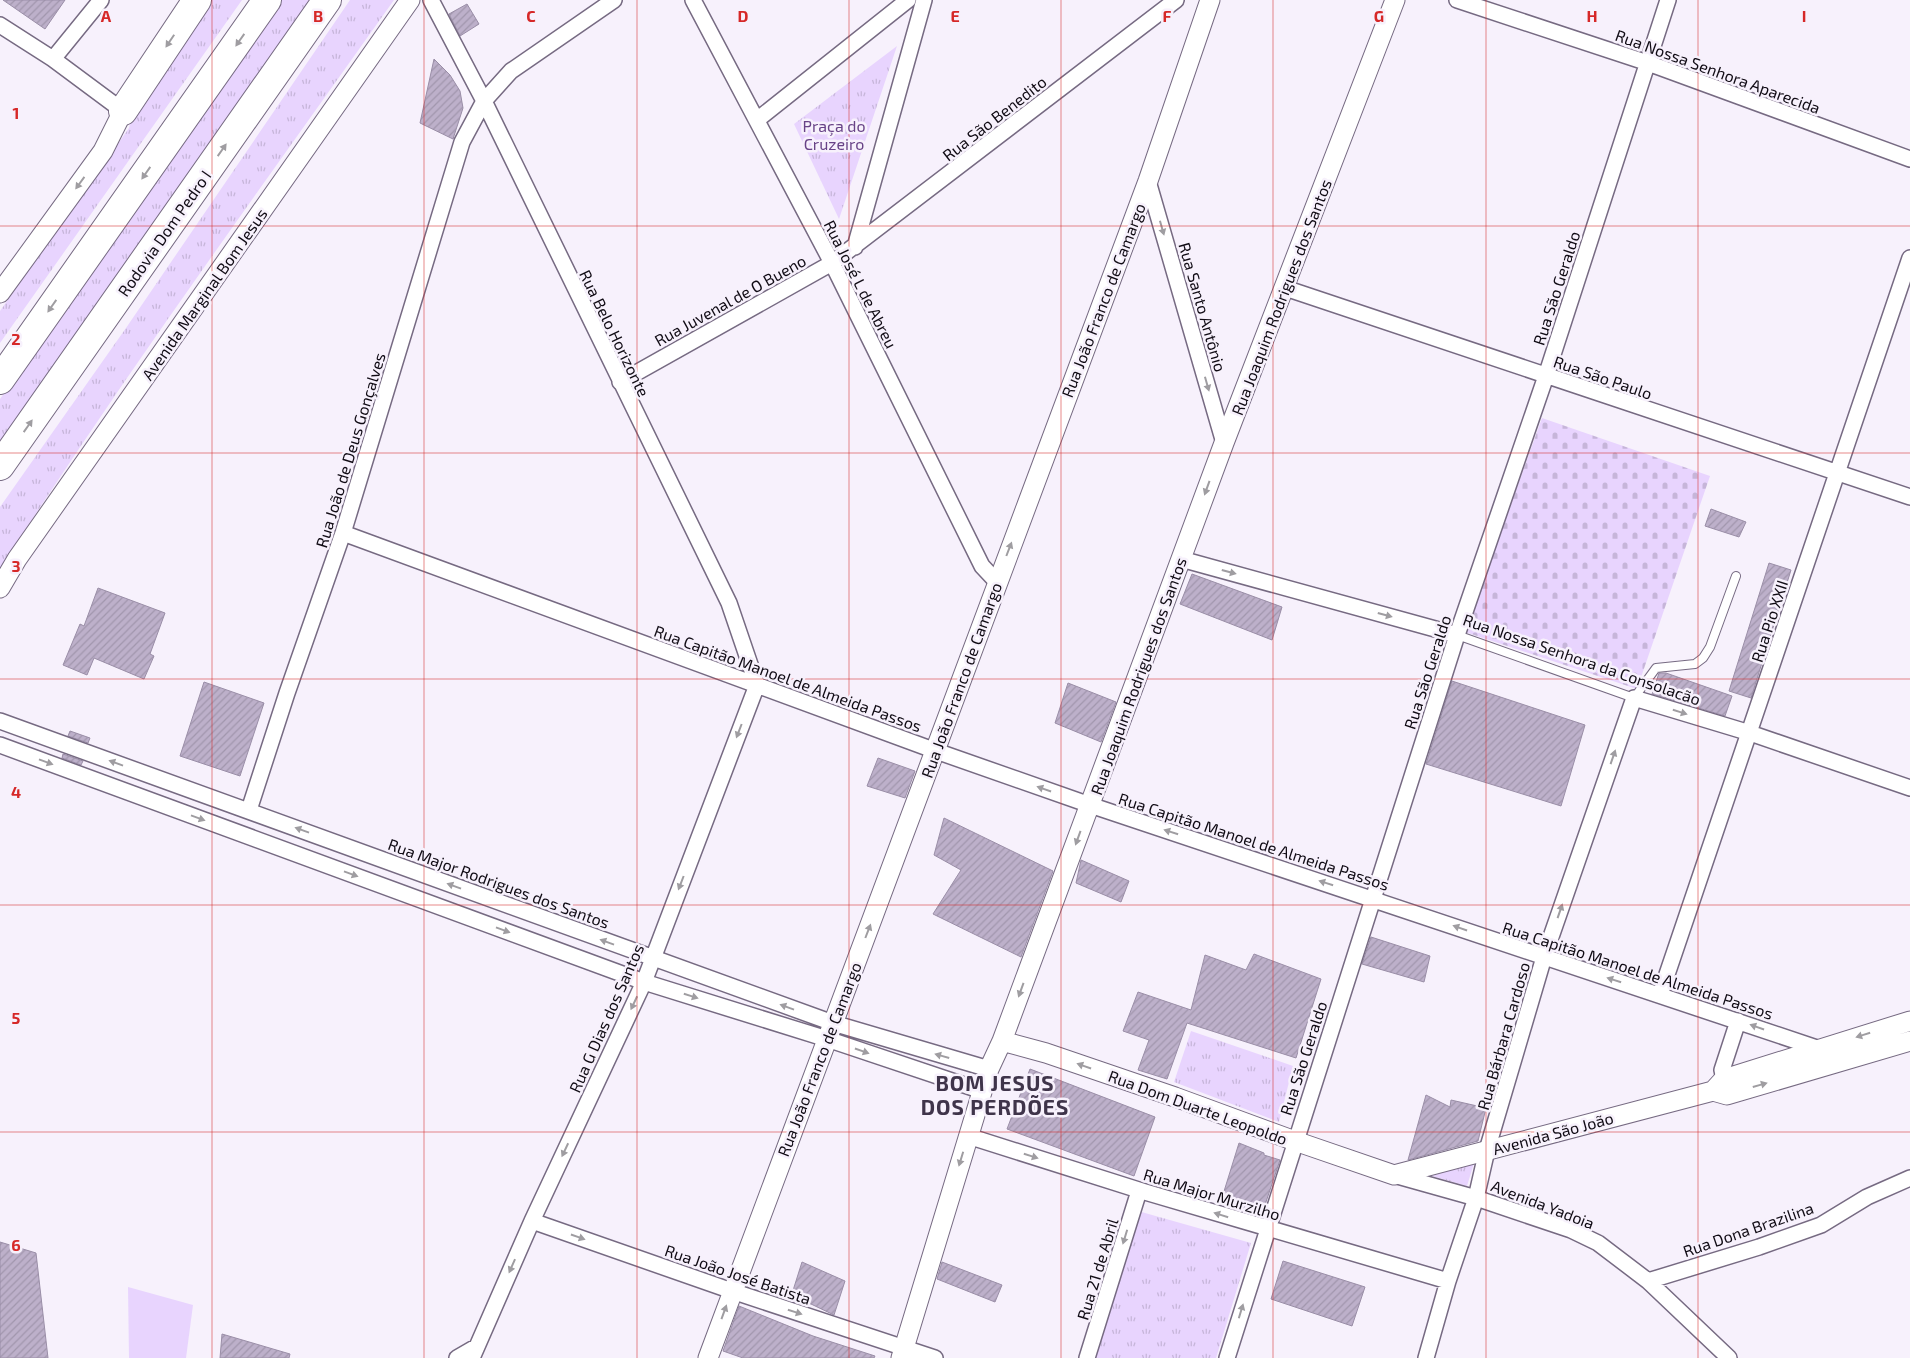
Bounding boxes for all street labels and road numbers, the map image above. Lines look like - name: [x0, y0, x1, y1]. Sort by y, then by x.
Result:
- street label: Rua Nossa Senhora Aparecida: [1613, 25, 1823, 117]
- street label: Rua São Benedito: [938, 72, 1050, 164]
- street label: Rodovia Dom Pedro I: [113, 166, 215, 300]
- street label: Rua Joaquim Rodrigues dos Santos: [1227, 176, 1335, 418]
- street label: Rua João Franco de Camargo: [1057, 200, 1149, 400]
- street label: Avenida Marginal Bom Jesus: [137, 205, 271, 383]
- street label: Rua José L de Abreu: [820, 217, 902, 351]
- street label: Rua São Geraldo: [1529, 229, 1583, 347]
- street label: Rua Santo Antônio: [1175, 240, 1231, 374]
- street label: Rua Juvenal de O Bueno: [651, 250, 809, 350]
- street label: Rua Belo Horizonte: [576, 267, 654, 399]
- street label: Rua João de Deus Gonçalves: [311, 350, 390, 550]
- street label: Rua São Paulo: [1551, 351, 1655, 403]
- street label: Rua Joaquim Rodrigues dos Santos: [1086, 555, 1190, 797]
- street label: Rua Pio XXII: [1747, 577, 1791, 665]
- street label: Rua João Franco de Camargo: [917, 580, 1005, 780]
- street label: Rua Nossa Senhora da Consolacão: [1461, 609, 1703, 709]
- street label: Rua São Geraldo: [1400, 613, 1454, 731]
- street label: Rua Capitão Manoel de Almeida Passos: [652, 621, 924, 735]
- street label: Rua Capitão Manoel de Almeida Passos: [1116, 788, 1392, 894]
- street label: Rua Major Rodrigues dos Santos: [385, 834, 612, 933]
- street label: Rua Capitão Manoel de Almeida Passos: [1500, 917, 1776, 1023]
- street label: Rua G Dias dos Santos: [565, 941, 647, 1095]
- street label: Rua João Franco de Camargo: [773, 959, 865, 1159]
- street label: Rua Bárbara Cardoso: [1473, 960, 1533, 1112]
- street label: Rua São Geraldo: [1276, 999, 1330, 1117]
- street label: Rua Dom Duarte Leopoldo: [1106, 1066, 1290, 1148]
- street label: Avenida São João: [1491, 1108, 1615, 1158]
- street label: Rua Major Murzilho: [1141, 1164, 1283, 1225]
- street label: Avenida Yadoia: [1489, 1176, 1597, 1232]
- street label: Rua Dona Brazilina: [1680, 1198, 1816, 1260]
- street label: Rua 21 de Abril: [1072, 1216, 1122, 1322]
- street label: Rua João José Batista: [662, 1240, 814, 1308]

